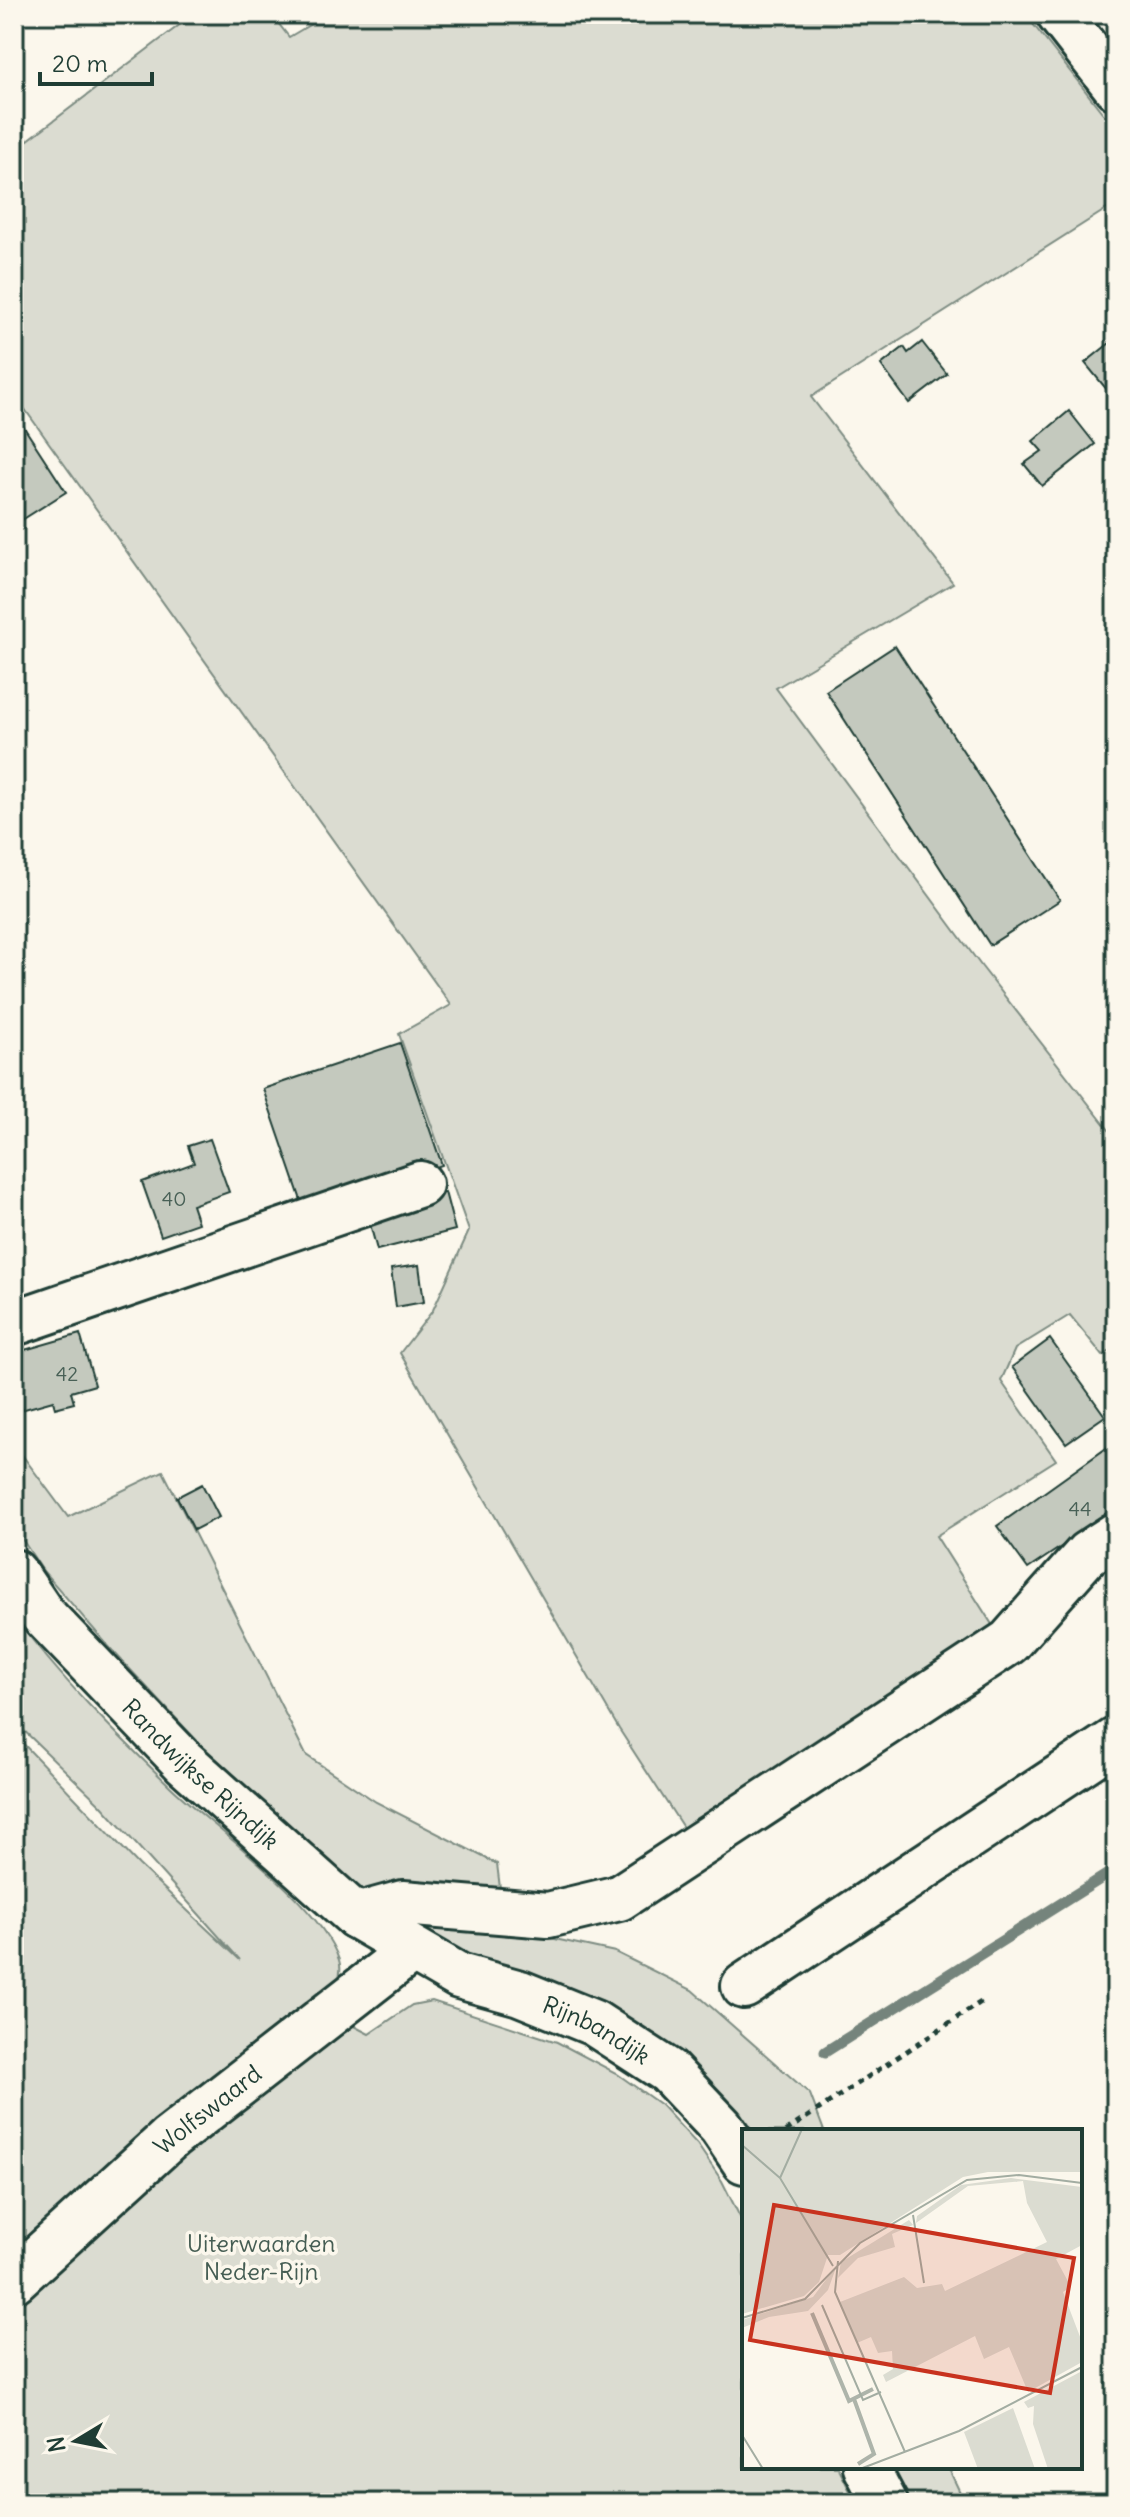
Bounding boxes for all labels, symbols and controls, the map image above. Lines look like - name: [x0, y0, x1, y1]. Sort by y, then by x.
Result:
- scale bar: [40, 36, 152, 86]
- text: 20 m: [52, 48, 108, 78]
- house number: 40: [162, 1186, 186, 1211]
- house number: 42: [56, 1361, 78, 1386]
- house number: 44: [1068, 1496, 1092, 1521]
- street label: Randwijkse Rijndijk: [116, 1692, 286, 1855]
- street label: Rijnbandijk: [539, 1989, 656, 2071]
- street label: Wolfswaard: [147, 2058, 267, 2161]
- inset map: [742, 2129, 1082, 2469]
- park label: Uiterwaarden Neder-Rijn: [187, 2228, 335, 2286]
- north arrow: [36, 2401, 116, 2481]
- text: N: [41, 2435, 71, 2454]

